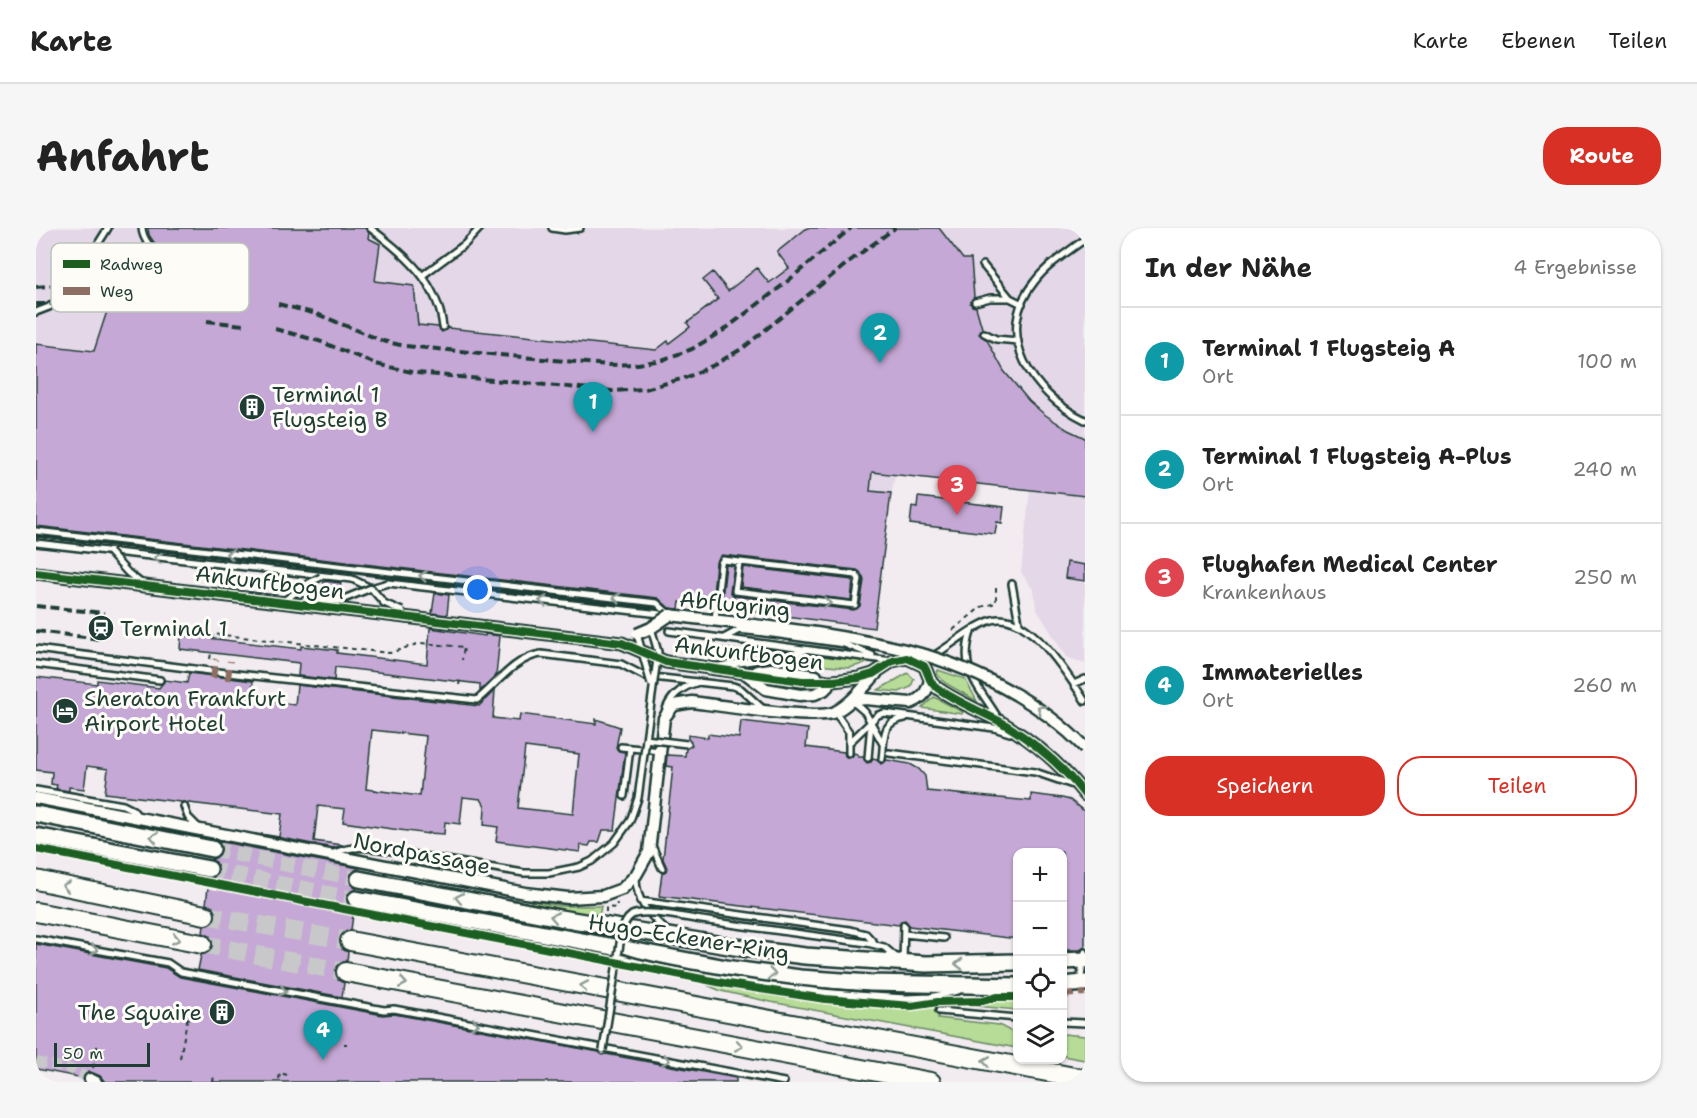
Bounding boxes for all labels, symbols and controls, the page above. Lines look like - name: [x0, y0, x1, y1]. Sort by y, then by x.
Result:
- text: Karte: [30, 22, 113, 60]
- text: Karte: [1413, 27, 1468, 55]
- text: Ebenen: [1501, 27, 1576, 55]
- text: Teilen: [1609, 27, 1667, 55]
- button: Route: [1543, 127, 1661, 185]
- text: Anfahrt: [36, 128, 209, 184]
- legend: [51, 243, 249, 312]
- text: In der Nähe: [1145, 250, 1312, 285]
- text: Radweg: [100, 254, 163, 275]
- text: 4 Ergebnisse: [1513, 254, 1637, 280]
- text: Weg: [100, 281, 134, 302]
- pin: 2: [860, 314, 900, 363]
- text: Terminal 1 Flugsteig A: [1202, 334, 1455, 363]
- text: 1: [1160, 348, 1169, 374]
- text: 100 m: [1577, 348, 1637, 374]
- text: Ort: [1202, 363, 1234, 389]
- place label: Terminal 1 Flugsteig B: [272, 380, 388, 434]
- pin: 1: [574, 382, 612, 432]
- building icon: Terminal 1 Flugsteig B: [237, 392, 267, 422]
- text: Terminal 1 Flugsteig A-Plus: [1202, 442, 1511, 471]
- text: 2: [1158, 456, 1172, 482]
- text: 240 m: [1572, 456, 1637, 482]
- pin: 3: [938, 466, 976, 515]
- text: Ort: [1202, 471, 1234, 497]
- one-way arrow: [225, 548, 234, 560]
- text: Flughafen Medical Center: [1202, 550, 1498, 579]
- one-way arrow: [154, 552, 163, 565]
- street label: Ankunftbogen: [194, 559, 346, 606]
- text: 3: [1158, 564, 1172, 590]
- text: 250 m: [1573, 564, 1637, 590]
- one-way arrow: [419, 570, 428, 583]
- your location: [463, 575, 492, 604]
- text: Krankenhaus: [1202, 579, 1327, 605]
- street label: Abflugring: [678, 584, 792, 625]
- one-way arrow: [612, 593, 622, 605]
- one-way arrow: [538, 595, 547, 608]
- one-way arrow: [823, 596, 832, 608]
- station icon: Terminal 1: [86, 613, 116, 643]
- place label: Terminal 1: [120, 614, 228, 643]
- street label: Ankunftbogen: [673, 630, 825, 677]
- text: Immaterielles: [1202, 658, 1363, 687]
- text: 4: [1158, 672, 1172, 698]
- text: 260 m: [1572, 672, 1637, 698]
- place label: Sheraton Frankfurt Airport Hotel: [84, 684, 286, 738]
- text: Ort: [1202, 687, 1234, 713]
- hotel icon: Sheraton Frankfurt Airport Hotel: [50, 696, 80, 726]
- one-way arrow: [1037, 706, 1048, 717]
- button: Speichern: [1145, 756, 1385, 816]
- button: Teilen: [1397, 756, 1637, 816]
- street label: Nordpassage: [351, 826, 493, 881]
- one-way arrow: [150, 831, 160, 844]
- map controls: [1013, 848, 1067, 1064]
- button: +: [1013, 848, 1067, 902]
- one-way arrow: [61, 880, 71, 893]
- one-way arrow: [455, 892, 465, 905]
- button: −: [1013, 902, 1067, 956]
- street label: Hugo-Eckener-Ring: [586, 907, 792, 968]
- one-way arrow: [549, 911, 559, 924]
- one-way arrow: [171, 932, 181, 945]
- one-way arrow: [88, 943, 98, 956]
- button: locate: [1013, 956, 1067, 1010]
- one-way arrow: [955, 958, 964, 970]
- one-way arrow: [767, 968, 776, 980]
- one-way arrow: [398, 976, 408, 989]
- one-way arrow: [579, 980, 589, 993]
- one-way arrow: [278, 984, 288, 997]
- building icon: The Squaire: [207, 997, 237, 1027]
- place label: The Squaire: [78, 998, 202, 1027]
- pin: 4: [304, 1010, 342, 1060]
- button: layers: [1013, 1010, 1067, 1064]
- one-way arrow: [469, 1017, 479, 1030]
- one-way arrow: [734, 1039, 744, 1052]
- scale bar: [54, 1040, 150, 1068]
- text: 50 m: [63, 1043, 103, 1064]
- one-way arrow: [661, 1053, 671, 1066]
- one-way arrow: [981, 1055, 991, 1067]

